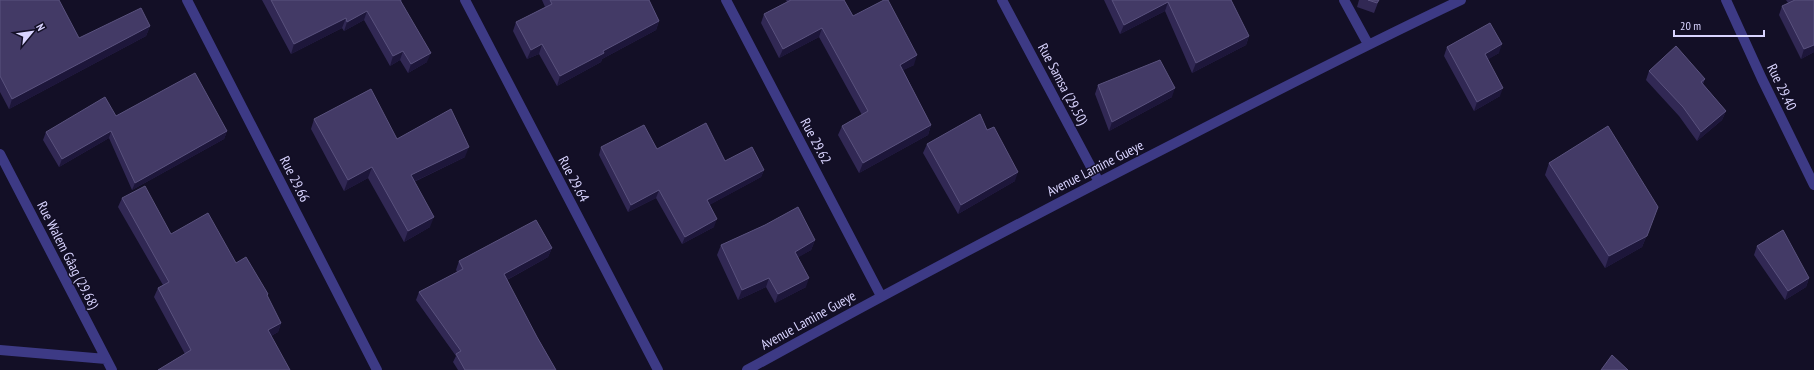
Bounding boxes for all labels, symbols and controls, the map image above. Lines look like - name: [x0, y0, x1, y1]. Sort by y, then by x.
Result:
- north arrow: [12, 12, 52, 52]
- scale bar: [1674, 12, 1764, 38]
- text: 20 m: [1680, 18, 1701, 33]
- text: N: [33, 21, 48, 33]
- street label: Rue Samsa (29.50): [1034, 40, 1092, 129]
- street label: Rue 29.40: [1763, 61, 1801, 113]
- street label: Rue 29.62: [796, 115, 836, 167]
- street label: Avenue Lamine Gueye: [1044, 136, 1147, 200]
- street label: Rue 29.66: [276, 153, 314, 205]
- street label: Rue 29.64: [554, 153, 594, 206]
- street label: Rue Walem Gâag (29.68): [33, 198, 103, 312]
- street label: Avenue Lamine Gueye: [757, 286, 859, 354]

